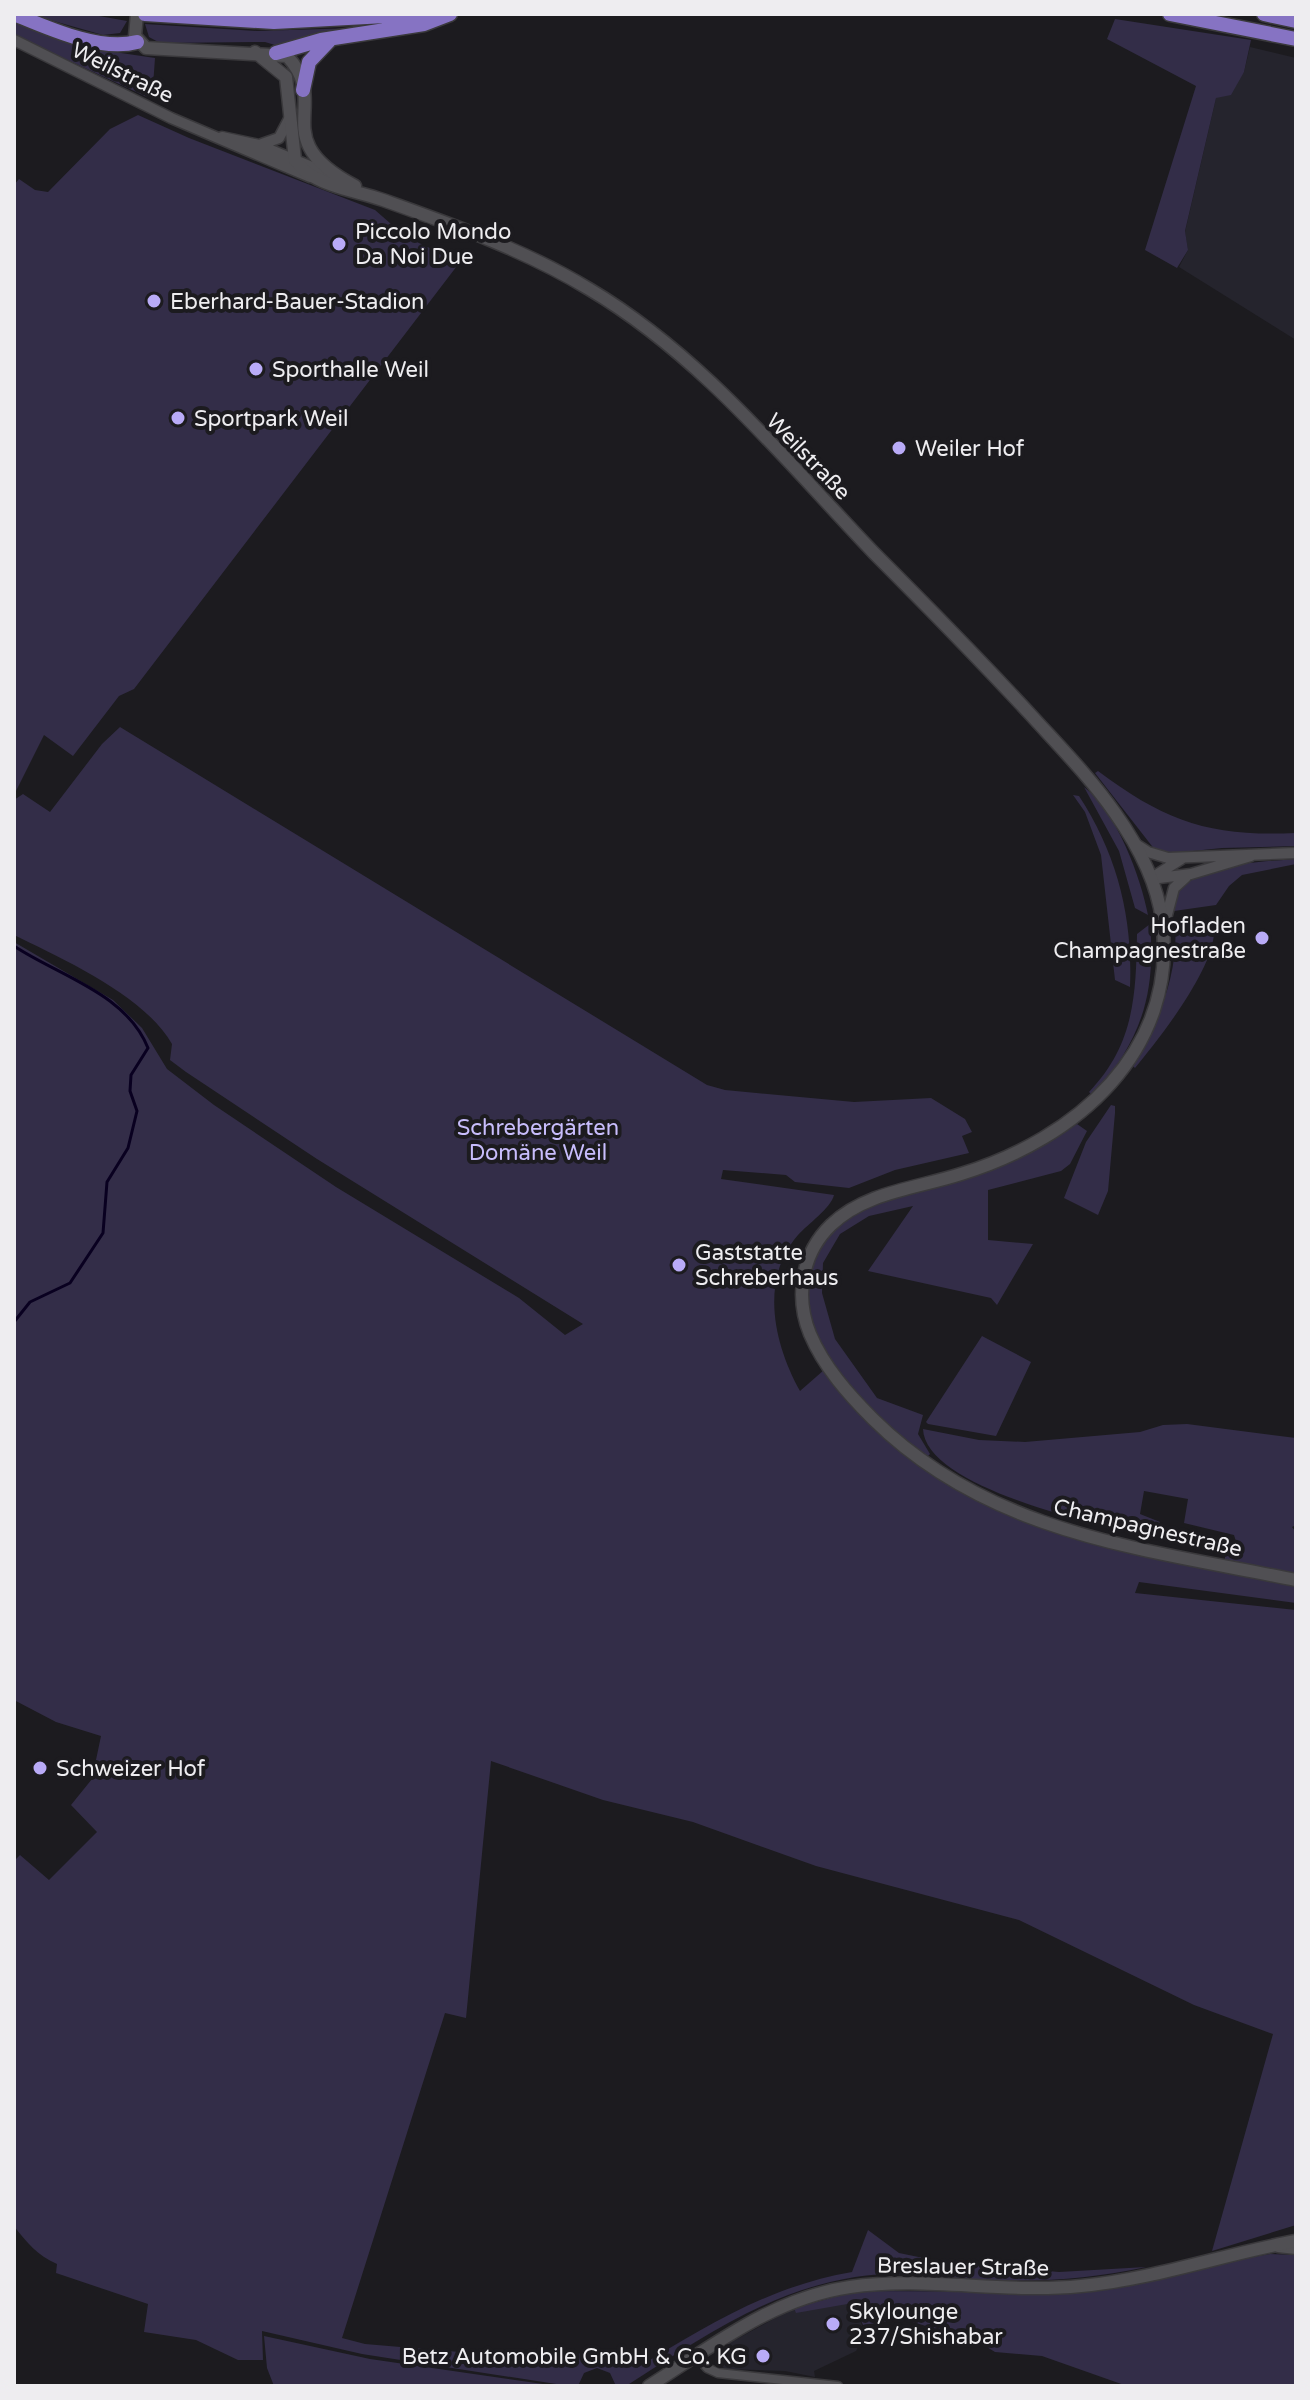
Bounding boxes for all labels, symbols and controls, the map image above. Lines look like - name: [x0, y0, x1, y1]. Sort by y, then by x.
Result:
- street label: Weilstraße: [67, 37, 178, 109]
- place label: Piccolo Mondo Da Noi Due: [355, 219, 511, 270]
- marker: Piccolo Mondo Da Noi Due: [330, 235, 348, 253]
- place label: Eberhard-Bauer-Stadion: [170, 289, 425, 315]
- marker: Eberhard-Bauer-Stadion: [145, 292, 163, 310]
- place label: Sporthalle Weil: [272, 357, 429, 383]
- marker: Sporthalle Weil: [247, 360, 265, 378]
- place label: Sportpark Weil: [194, 406, 349, 432]
- street label: Weilstraße: [761, 408, 856, 505]
- marker: Sportpark Weil: [169, 409, 187, 427]
- place label: Weiler Hof: [915, 436, 1025, 462]
- marker: Weiler Hof: [890, 439, 908, 457]
- place label: Hofladen Champagnestraße: [1053, 913, 1246, 964]
- marker: Hofladen Champagnestraße: [1253, 929, 1271, 947]
- park label: Schrebergärten Domäne Weil: [457, 1115, 619, 1166]
- place label: Gaststatte Schreberhaus: [695, 1240, 839, 1291]
- marker: Gaststatte Schreberhaus: [670, 1256, 688, 1274]
- street label: Champagnestraße: [1051, 1494, 1245, 1562]
- place label: Schweizer Hof: [56, 1756, 206, 1782]
- marker: Schweizer Hof: [31, 1759, 49, 1777]
- street label: Breslauer Straße: [877, 2253, 1049, 2281]
- place label: Skylounge 237/Shishabar: [849, 2299, 1003, 2350]
- marker: Skylounge 237/Shishabar: [824, 2315, 842, 2333]
- place label: Betz Automobile GmbH & Co. KG: [402, 2344, 747, 2370]
- marker: Betz Automobile GmbH & Co. KG: [754, 2347, 772, 2365]

